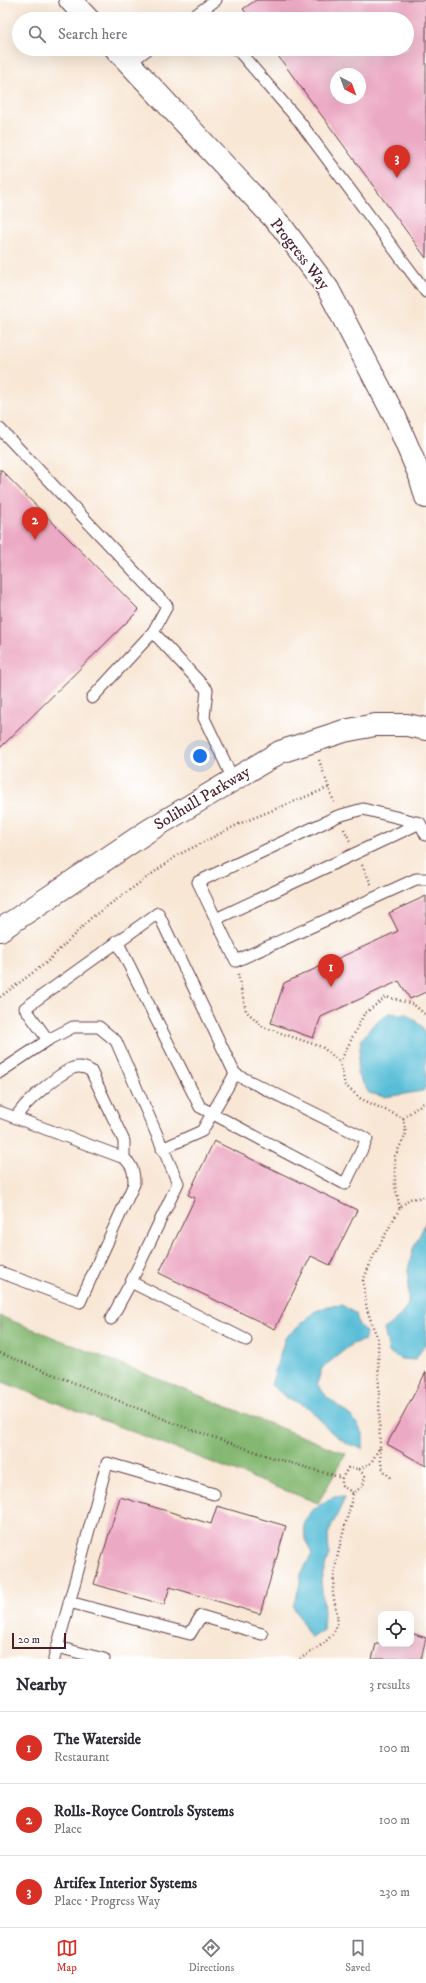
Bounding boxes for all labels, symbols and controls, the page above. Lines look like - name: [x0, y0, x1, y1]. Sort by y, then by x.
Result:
- search box: [12, 12, 414, 56]
- icon: search: [26, 23, 48, 45]
- text: Search here: [58, 25, 127, 44]
- north arrow: [330, 68, 366, 104]
- pin: 3: [384, 145, 410, 178]
- street label: Progress Way: [266, 214, 334, 294]
- pin: 2: [22, 507, 48, 540]
- your location: [190, 746, 210, 766]
- street label: Solihull Parkway: [150, 761, 254, 835]
- pin: 1: [318, 954, 344, 987]
- map controls: [378, 1611, 414, 1647]
- button: locate: [378, 1611, 414, 1647]
- scale bar: [12, 1631, 66, 1650]
- text: 20 m: [18, 1633, 40, 1647]
- text: Nearby: [16, 1674, 66, 1696]
- text: 3 results: [369, 1677, 410, 1693]
- text: The Waterside: [54, 1730, 141, 1749]
- text: 1: [27, 1740, 31, 1756]
- text: 100 m: [379, 1740, 410, 1756]
- text: Restaurant: [54, 1749, 110, 1765]
- text: Rolls-Royce Controls Systems: [54, 1802, 234, 1821]
- text: 2: [26, 1812, 32, 1828]
- text: 100 m: [379, 1812, 410, 1828]
- text: Place: [54, 1821, 82, 1837]
- text: Artifex Interior Systems: [54, 1874, 197, 1893]
- text: 3: [27, 1884, 31, 1900]
- text: 230 m: [379, 1884, 410, 1900]
- text: Place · Progress Way: [54, 1893, 160, 1909]
- tab: Map: [56, 1937, 78, 1975]
- tab: Directions: [189, 1937, 234, 1975]
- tab: Saved: [345, 1937, 370, 1975]

